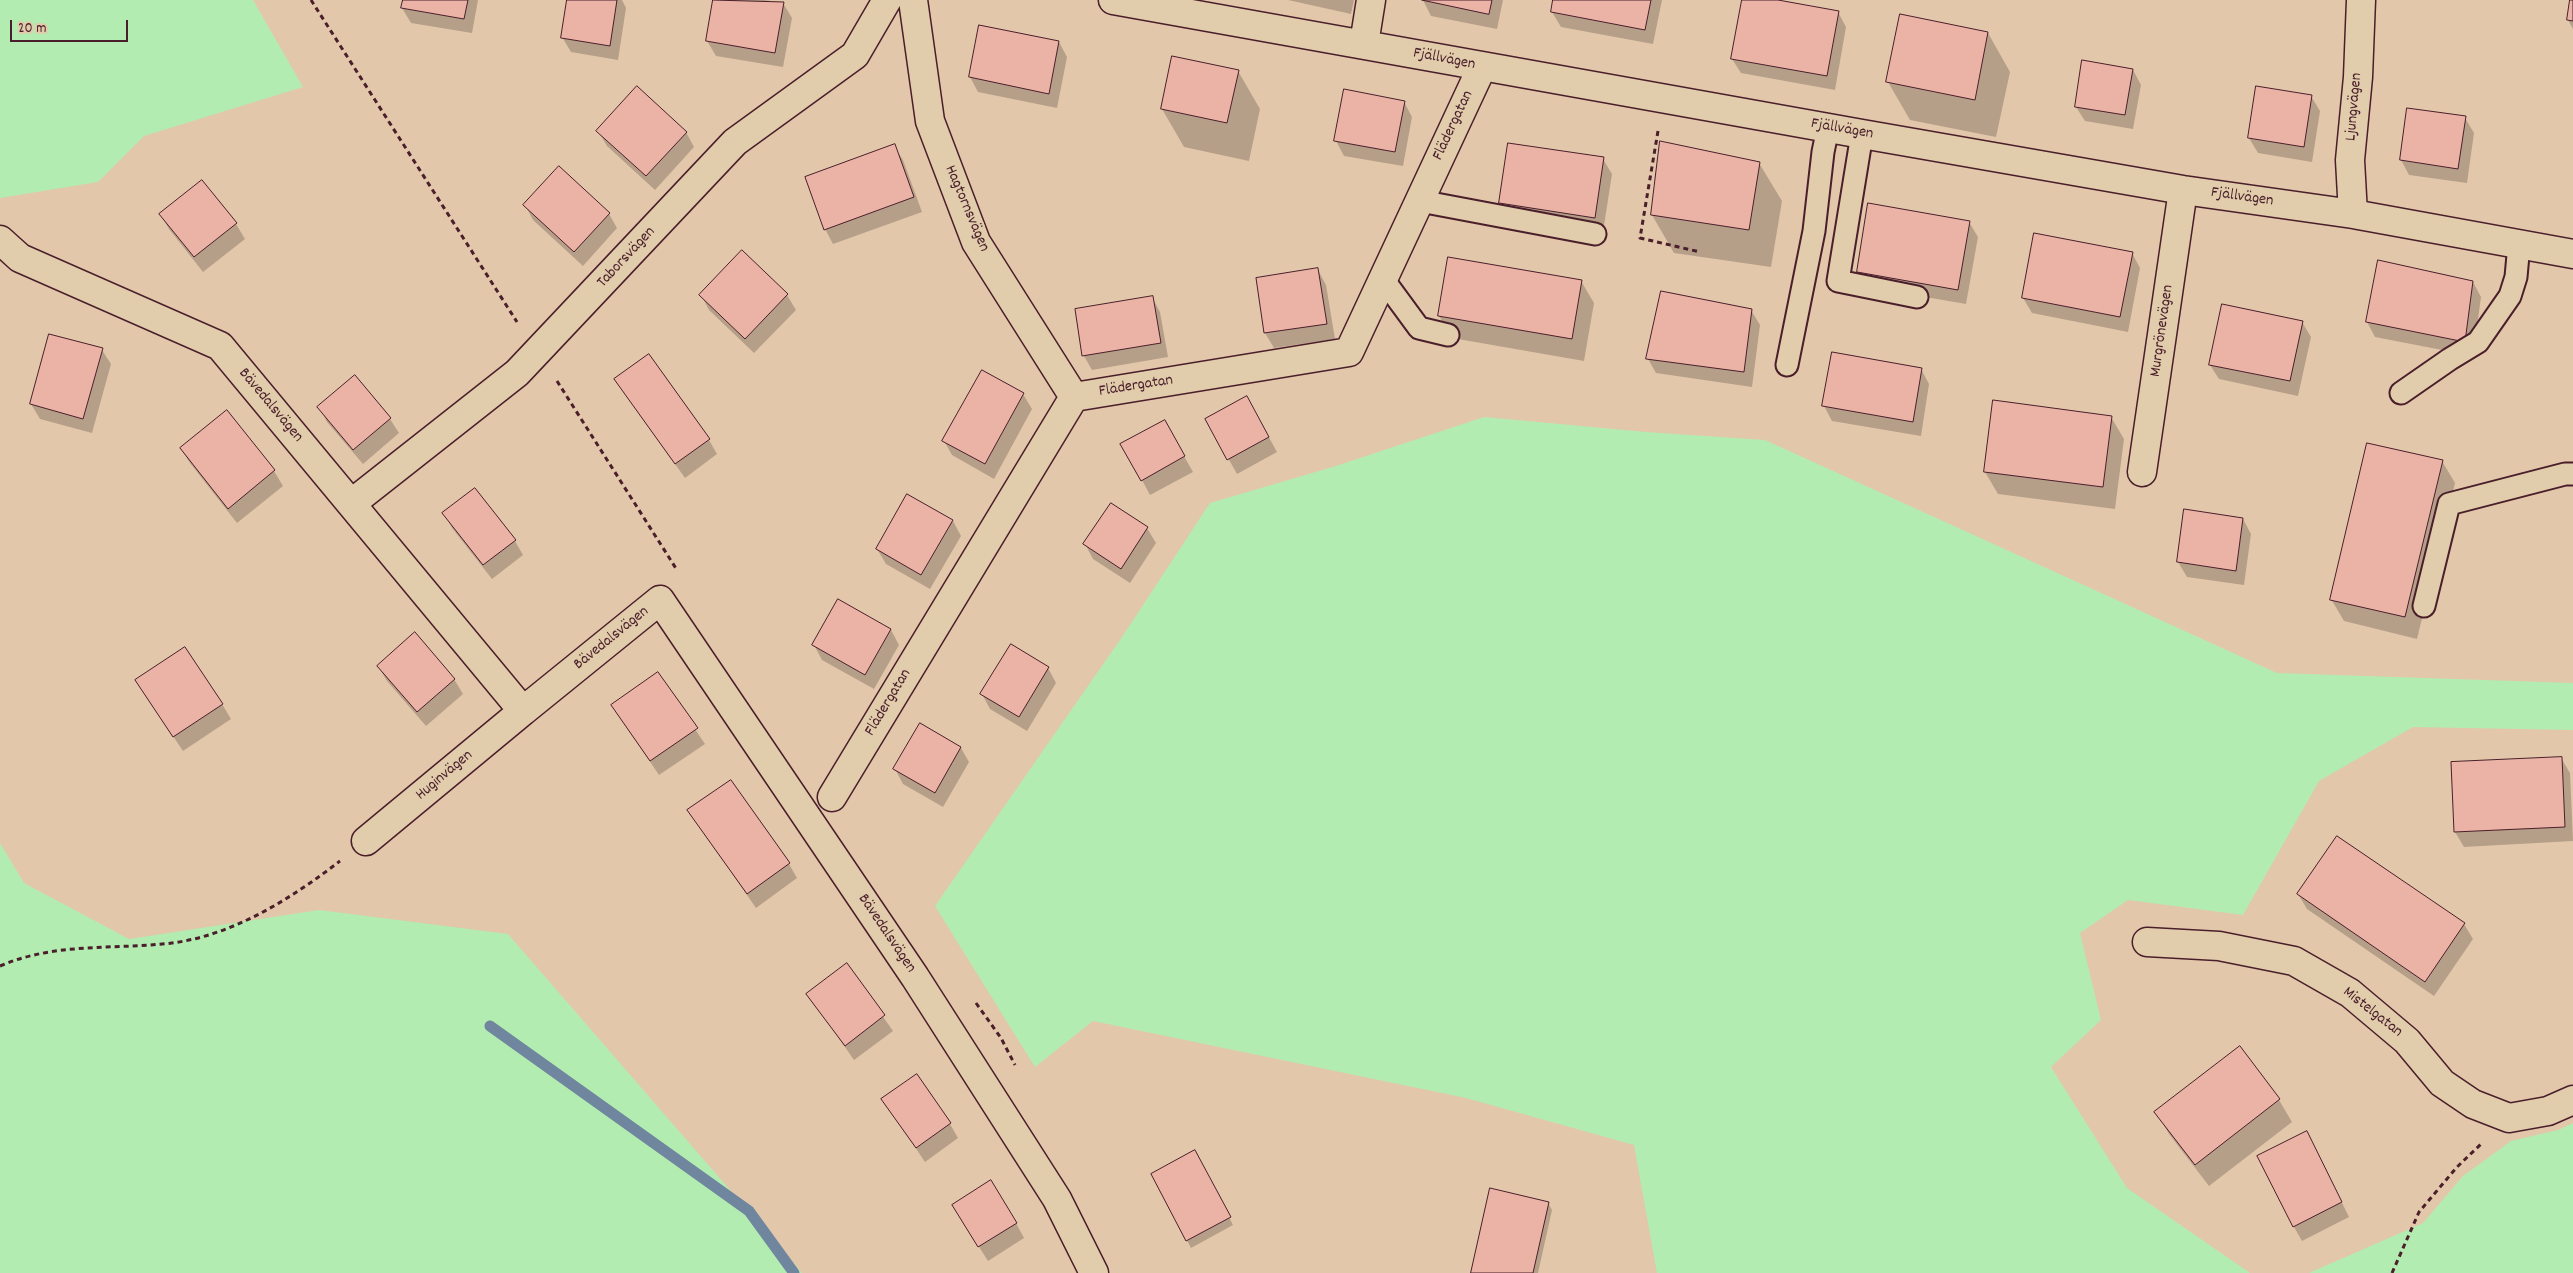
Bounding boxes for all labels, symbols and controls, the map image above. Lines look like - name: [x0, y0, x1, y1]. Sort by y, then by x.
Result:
- scale bar: [12, 10, 130, 42]
- text: 20 m: [18, 18, 46, 40]
- street label: Fjällvägen: [1411, 45, 1477, 75]
- street label: Ljungvägen: [2342, 72, 2368, 142]
- street label: Flädergatan: [1430, 88, 1478, 164]
- street label: Fjällvägen: [1809, 115, 1875, 145]
- street label: Hagtornsvägen: [939, 163, 993, 255]
- street label: Fjällvägen: [2209, 184, 2275, 212]
- street label: Taborsvägen: [594, 223, 660, 293]
- street label: Murgrönevägen: [2147, 284, 2179, 378]
- street label: Bävedalsvägen: [233, 365, 307, 447]
- street label: Flädergatan: [1098, 372, 1174, 402]
- street label: Bävedalsvägen: [571, 603, 653, 675]
- street label: Flädergatan: [862, 666, 916, 740]
- street label: Huginvägen: [413, 747, 477, 805]
- street label: Bävedalsvägen: [853, 891, 919, 977]
- street label: Mistelgatan: [2338, 984, 2406, 1042]

